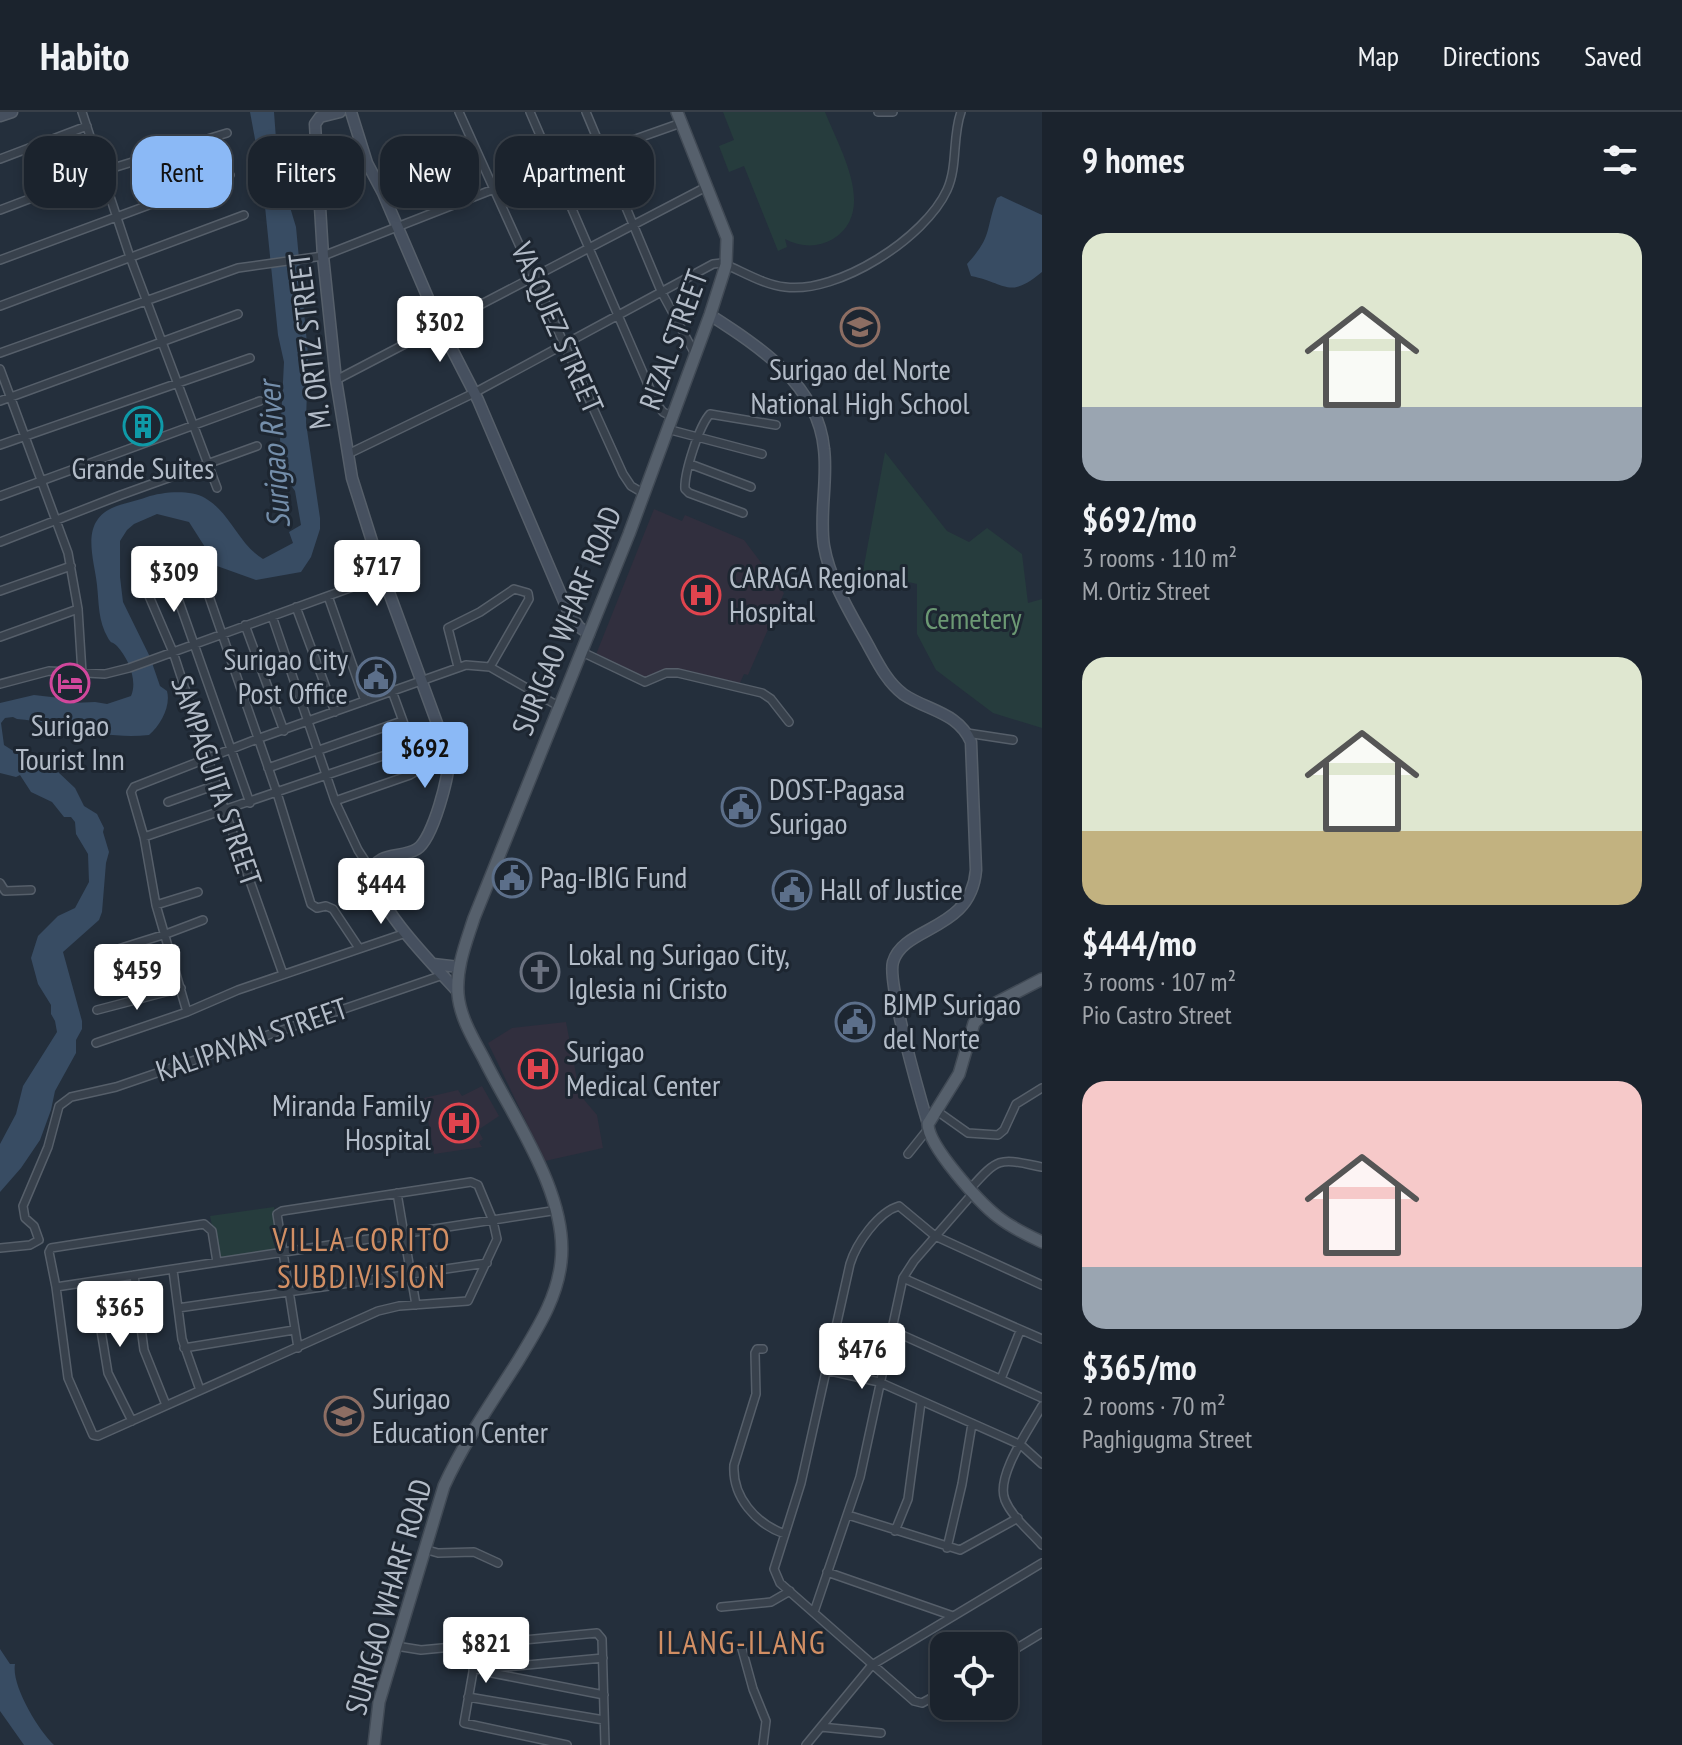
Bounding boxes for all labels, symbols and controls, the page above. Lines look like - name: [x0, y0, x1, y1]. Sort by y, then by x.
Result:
- text: Habito: [40, 31, 129, 80]
- text: Map: [1358, 37, 1399, 74]
- text: Directions: [1443, 37, 1540, 74]
- text: Saved: [1584, 37, 1642, 74]
- chip: Buy: [24, 136, 116, 208]
- chip: Rent: [132, 136, 232, 208]
- chip: Filters: [248, 136, 364, 208]
- chip: New: [380, 136, 479, 208]
- chip: Apartment: [495, 136, 654, 208]
- text: 9 homes: [1082, 138, 1185, 182]
- icon: filters: [1598, 138, 1642, 182]
- street label: VASQUEZ STREET: [503, 235, 613, 419]
- street label: M. ORTIZ STREET: [278, 251, 339, 431]
- street label: RIZAL STREET: [629, 264, 716, 415]
- icon: home: [1290, 285, 1434, 429]
- pin: $302: [393, 296, 487, 364]
- text: $302: [415, 305, 465, 338]
- school or university icon: Surigao del Norte National High School: [839, 306, 881, 348]
- place label: Surigao del Norte National High School: [750, 349, 970, 422]
- water label: Surigao River: [247, 376, 299, 530]
- building icon: Grande Suites: [122, 405, 164, 447]
- place label: Grande Suites: [72, 448, 214, 487]
- text: $692/mo: [1082, 497, 1197, 541]
- street label: SURIGAO WHARF ROAD: [502, 500, 629, 741]
- pin: $717: [330, 540, 424, 608]
- text: 3 rooms · 110 m²: [1082, 541, 1237, 574]
- pin: $309: [127, 546, 221, 614]
- text: $717: [352, 549, 402, 582]
- text: $309: [149, 555, 199, 588]
- place label: CARAGA Regional Hospital: [729, 557, 908, 630]
- hospital icon: CARAGA Regional Hospital: [680, 574, 722, 616]
- text: M. Ortiz Street: [1082, 574, 1210, 607]
- park label: Cemetery: [924, 598, 1022, 637]
- place label: Surigao City Post Office: [224, 639, 349, 712]
- public building icon: Surigao City Post Office: [355, 656, 397, 698]
- hotel icon: Surigao Tourist Inn: [49, 662, 91, 704]
- street label: SAMPAGUITA STREET: [163, 670, 272, 891]
- place label: Surigao Tourist Inn: [15, 705, 125, 778]
- icon: home: [1290, 709, 1434, 853]
- pin: $692: [378, 722, 472, 790]
- text: $692: [400, 731, 450, 764]
- place label: DOST-Pagasa Surigao: [769, 769, 905, 842]
- public building icon: DOST-Pagasa Surigao: [720, 786, 762, 828]
- public building icon: Pag-IBIG Fund: [491, 857, 533, 899]
- place label: Pag-IBIG Fund: [540, 857, 687, 896]
- pin: $444: [334, 858, 428, 926]
- text: $444: [356, 867, 406, 900]
- public building icon: Hall of Justice: [771, 869, 813, 911]
- place label: Hall of Justice: [820, 869, 963, 908]
- text: $444/mo: [1082, 921, 1197, 965]
- place label: Lokal ng Surigao City, Iglesia ni Cristo: [568, 934, 790, 1007]
- pin: $459: [90, 944, 184, 1012]
- church icon: Lokal ng Surigao City, Iglesia ni Cristo: [519, 951, 561, 993]
- text: $459: [112, 953, 162, 986]
- text: 3 rooms · 107 m²: [1082, 965, 1236, 998]
- place label: BJMP Surigao del Norte: [883, 984, 1021, 1057]
- street label: KALIPAYAN STREET: [150, 988, 353, 1090]
- text: Pio Castro Street: [1082, 998, 1232, 1031]
- public building icon: BJMP Surigao del Norte: [834, 1001, 876, 1043]
- place label: Surigao Medical Center: [566, 1031, 721, 1104]
- hospital icon: Surigao Medical Center: [517, 1048, 559, 1090]
- place label: Miranda Family Hospital: [272, 1085, 432, 1158]
- hospital icon: Miranda Family Hospital: [438, 1102, 480, 1144]
- icon: home: [1290, 1133, 1434, 1277]
- district label: VILLA CORITO SUBDIVISION: [272, 1218, 451, 1297]
- pin: $365: [73, 1281, 167, 1349]
- text: $365: [95, 1290, 145, 1323]
- pin: $476: [815, 1323, 909, 1391]
- text: $476: [837, 1332, 887, 1365]
- text: $365/mo: [1082, 1345, 1197, 1389]
- place label: Surigao Education Center: [372, 1378, 549, 1451]
- text: 2 rooms · 70 m²: [1082, 1389, 1226, 1422]
- school or university icon: Surigao Education Center: [323, 1395, 365, 1437]
- text: Paghigugma Street: [1082, 1422, 1252, 1455]
- street label: SURIGAO WHARF ROAD: [335, 1474, 440, 1719]
- pin: $821: [439, 1617, 533, 1685]
- district label: ILANG-ILANG: [657, 1621, 827, 1663]
- text: $821: [461, 1626, 511, 1659]
- map controls: [930, 1632, 1018, 1720]
- button: locate: [930, 1632, 1018, 1720]

